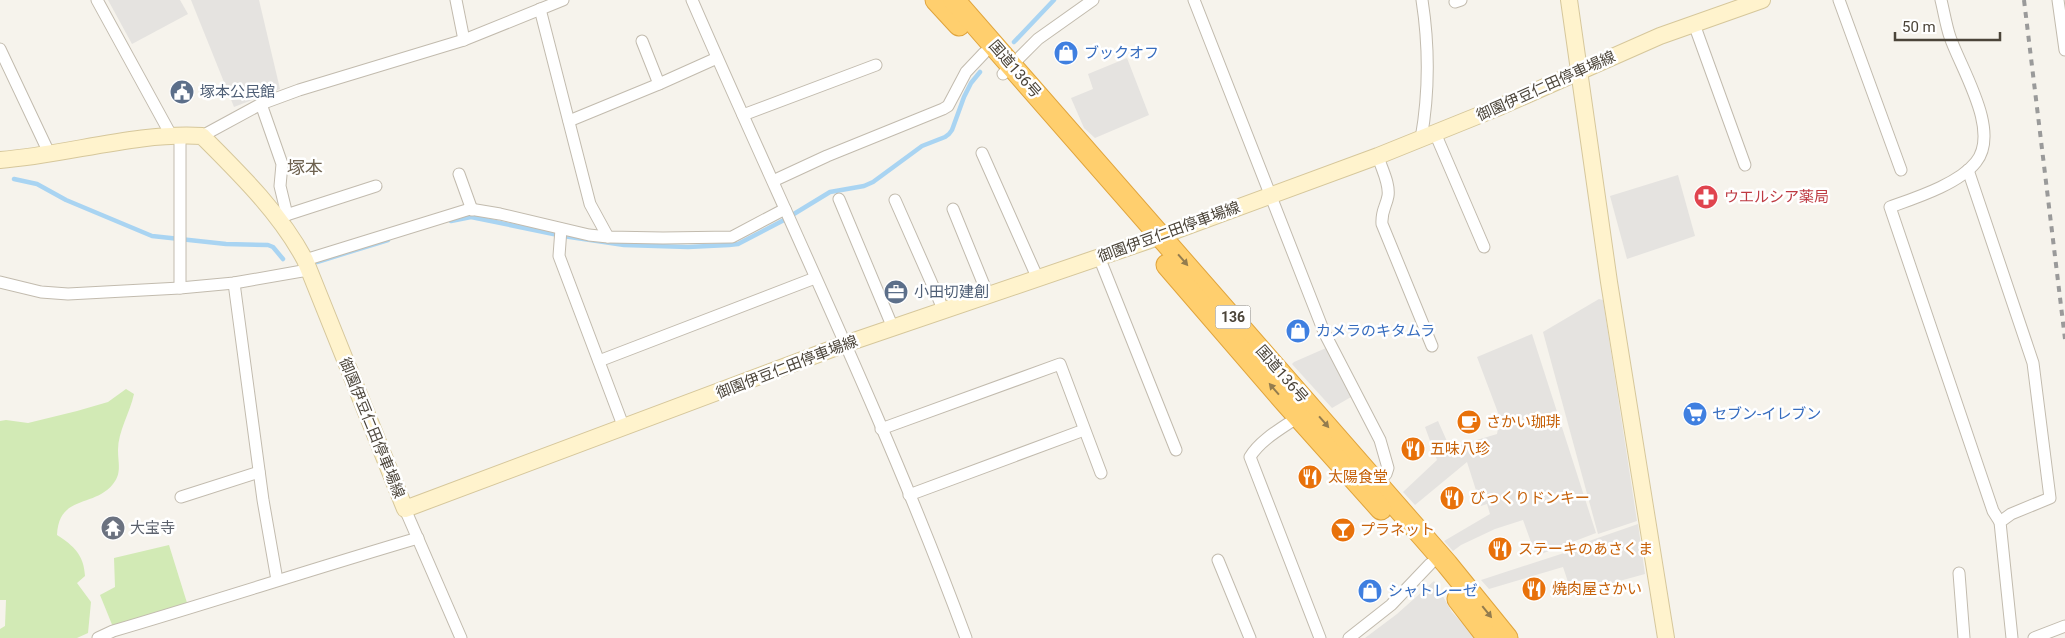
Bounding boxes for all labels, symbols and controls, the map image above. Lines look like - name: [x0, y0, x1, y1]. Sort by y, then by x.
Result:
- scale bar: [1895, 10, 2000, 42]
- text: 50 m: [1902, 18, 1936, 36]
- street label: 国道136号: [985, 37, 1045, 101]
- shop icon: ブックオフ: [1053, 40, 1079, 66]
- place label: ブックオフ: [1084, 44, 1159, 62]
- street label: 御園伊豆仁田停車場線: [1474, 47, 1618, 125]
- public building icon: 塚本公民館: [169, 79, 195, 105]
- place label: 塚本公民館: [200, 83, 275, 101]
- district label: 塚本: [287, 157, 323, 178]
- pharmacy icon: ウエルシア薬局: [1693, 184, 1719, 210]
- place label: ウエルシア薬局: [1724, 188, 1829, 206]
- street label: 御園伊豆仁田停車場線: [1095, 198, 1243, 266]
- one-way arrow: [1177, 254, 1188, 267]
- office icon: 小田切建創: [883, 279, 909, 305]
- place label: 小田切建創: [914, 283, 989, 301]
- road number: 136: [1216, 306, 1250, 328]
- shop icon: カメラのキタムラ: [1285, 318, 1311, 344]
- place label: カメラのキタムラ: [1316, 322, 1435, 340]
- street label: 御園伊豆仁田停車場線: [714, 332, 860, 402]
- street label: 国道136号: [1252, 342, 1312, 406]
- street label: 御園伊豆仁田停車場線: [336, 355, 408, 501]
- one-way arrow: [1269, 383, 1280, 395]
- supermarket icon: セブン-イレブン: [1682, 401, 1708, 427]
- place label: セブン-イレブン: [1712, 405, 1821, 423]
- cafe icon: さかい珈琲: [1456, 409, 1482, 435]
- place label: さかい珈琲: [1486, 413, 1561, 431]
- one-way arrow: [1319, 415, 1330, 428]
- restaurant icon: 五味八珍: [1400, 436, 1426, 462]
- place label: 五味八珍: [1430, 440, 1490, 458]
- restaurant icon: 太陽食堂: [1297, 464, 1323, 490]
- place label: 太陽食堂: [1328, 468, 1388, 486]
- restaurant icon: びっくりドンキー: [1439, 485, 1465, 511]
- place label: びっくりドンキー: [1470, 489, 1590, 507]
- temple icon: 大宝寺: [100, 515, 126, 541]
- bar icon: プラネット: [1330, 517, 1356, 543]
- place label: 大宝寺: [130, 519, 175, 537]
- place label: プラネット: [1360, 521, 1435, 539]
- restaurant icon: ステーキのあさくま: [1487, 536, 1513, 562]
- place label: ステーキのあさくま: [1518, 540, 1653, 558]
- restaurant icon: 焼肉屋さかい: [1521, 576, 1547, 602]
- shop icon: シャトレーゼ: [1357, 578, 1383, 604]
- place label: 焼肉屋さかい: [1552, 580, 1642, 598]
- place label: シャトレーゼ: [1388, 582, 1478, 600]
- one-way arrow: [1481, 605, 1492, 618]

